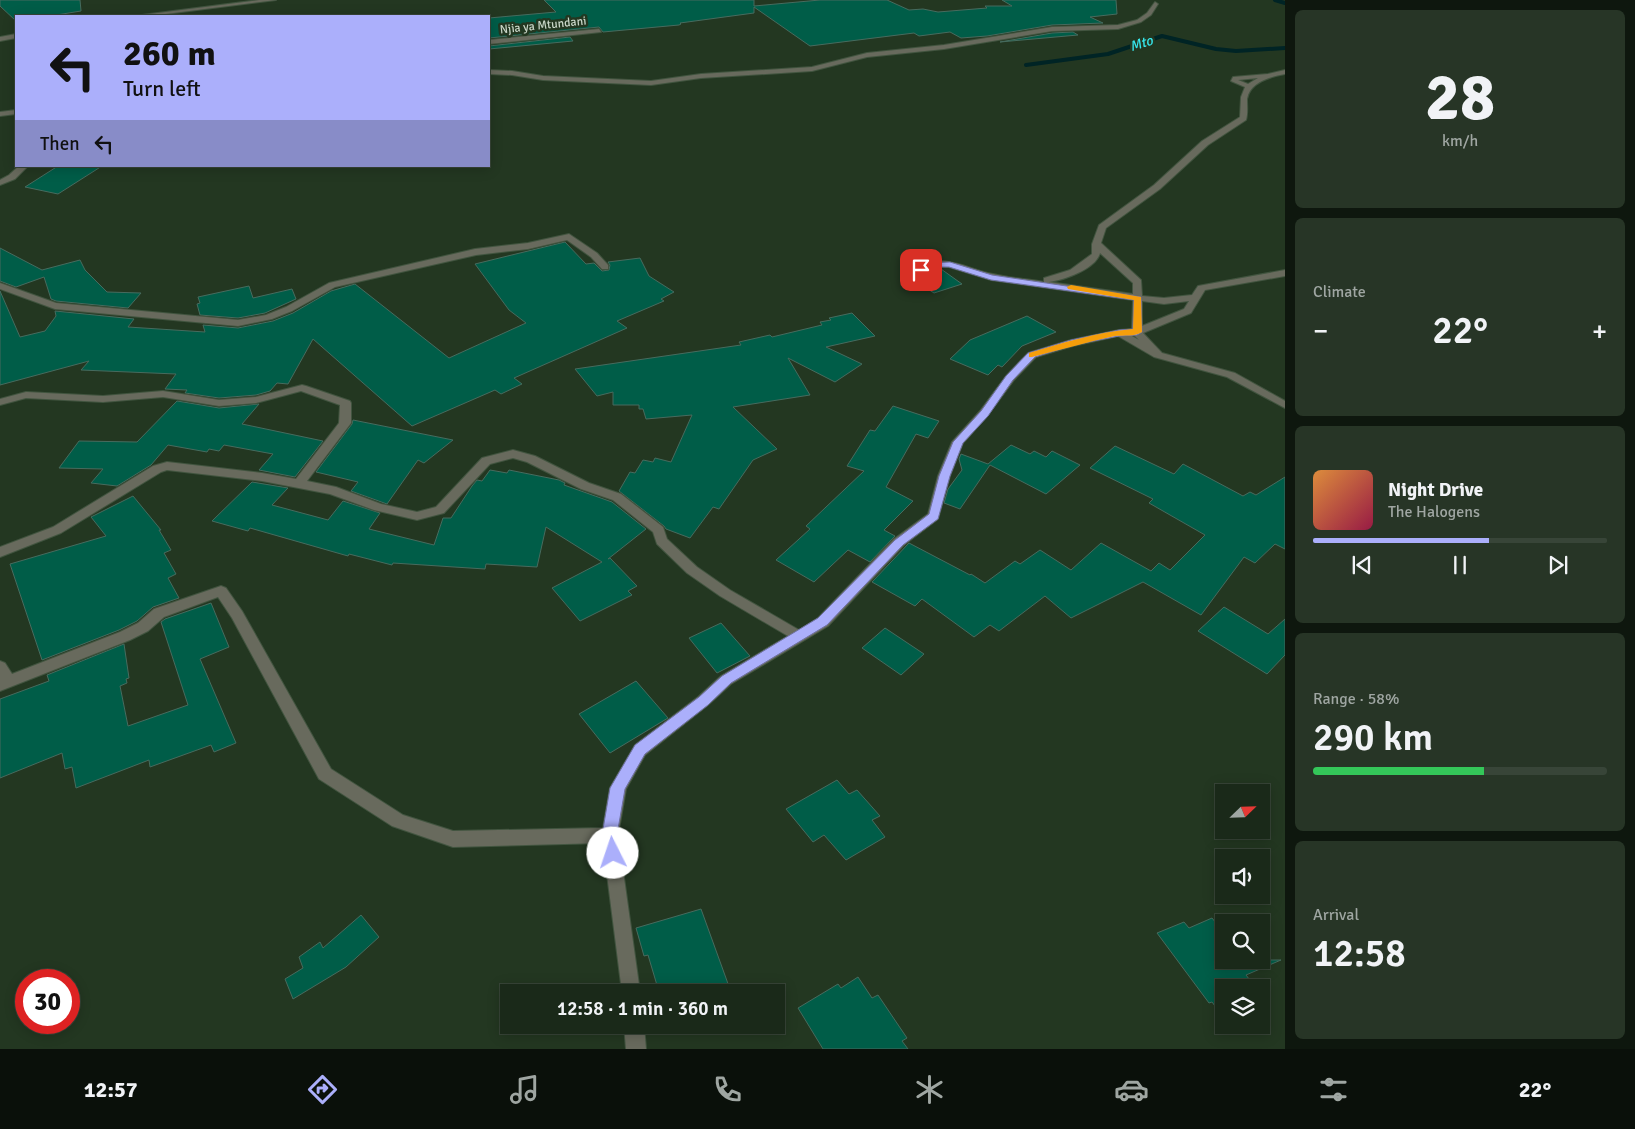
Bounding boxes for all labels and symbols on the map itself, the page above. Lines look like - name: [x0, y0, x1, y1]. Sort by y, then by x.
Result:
- street label: Njia ya Mtundani: [499, 13, 587, 37]
- water label: Mto: [1127, 32, 1156, 55]
- pin: [900, 249, 942, 291]
- north arrow: [1215, 784, 1270, 839]
- position arrow: [586, 826, 638, 878]
- speed limit sign: 30: [15, 969, 80, 1034]

